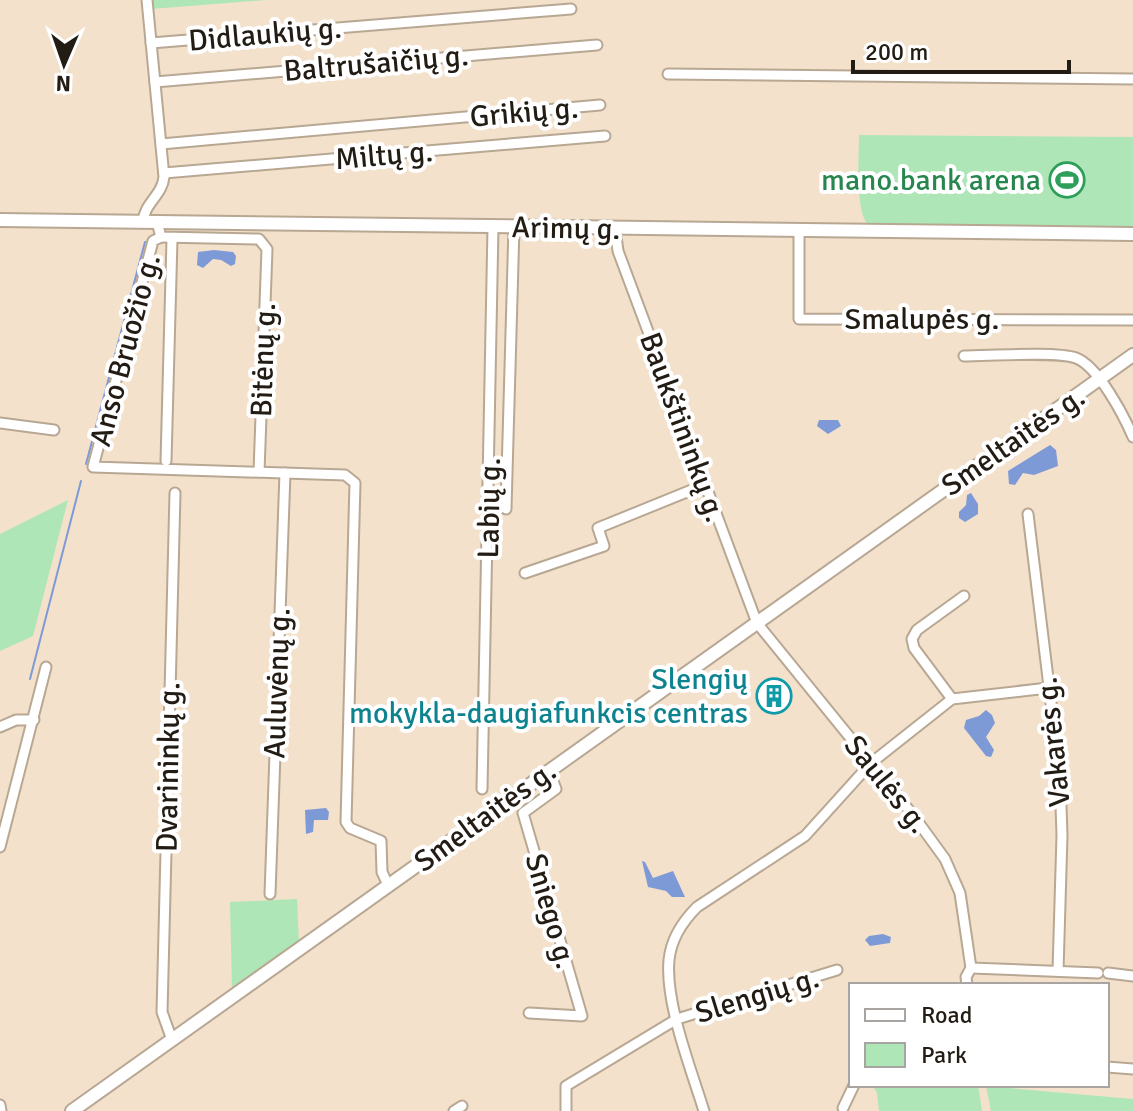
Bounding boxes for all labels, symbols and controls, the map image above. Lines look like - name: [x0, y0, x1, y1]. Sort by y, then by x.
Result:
- street label: Didlaukių g.: [187, 9, 343, 60]
- north arrow: [24, 24, 104, 104]
- scale bar: [853, 24, 1069, 74]
- street label: Baltrušaičių g.: [282, 37, 470, 90]
- text: 200 m: [865, 37, 928, 67]
- text: N: [55, 70, 71, 97]
- street label: Grikių g.: [468, 89, 580, 136]
- street label: Miltų g.: [334, 133, 434, 178]
- sports icon: mano.bank arena: [1048, 161, 1086, 199]
- place label: mano.bank arena: [821, 162, 1041, 199]
- street label: Arimų g.: [511, 209, 621, 248]
- street label: Anso Bruožio g.: [82, 250, 169, 450]
- street label: Smalupės g.: [844, 301, 1000, 338]
- street label: Bitėnų g.: [243, 302, 284, 418]
- street label: Baukštininkų g.: [631, 327, 734, 527]
- street label: Smeltaitės g.: [935, 379, 1092, 504]
- street label: Labių g.: [470, 457, 509, 559]
- street label: Auluvėnų g.: [256, 607, 299, 759]
- place label: Slengių mokykla-daugiafunkcis centras: [349, 661, 748, 732]
- street label: Vakarės g.: [1028, 675, 1079, 809]
- building icon: Slengių mokykla-daugiafunkcis centras: [755, 677, 793, 715]
- street label: Dvarininkų g.: [149, 682, 188, 852]
- street label: Saulės g.: [836, 728, 937, 841]
- street label: Smeltaitės g.: [407, 753, 563, 880]
- street label: Sniego g.: [516, 849, 585, 973]
- street label: Slengių g.: [691, 959, 823, 1032]
- legend: [849, 983, 1109, 1087]
- text: Road: [921, 1000, 972, 1030]
- text: Park: [921, 1040, 967, 1070]

